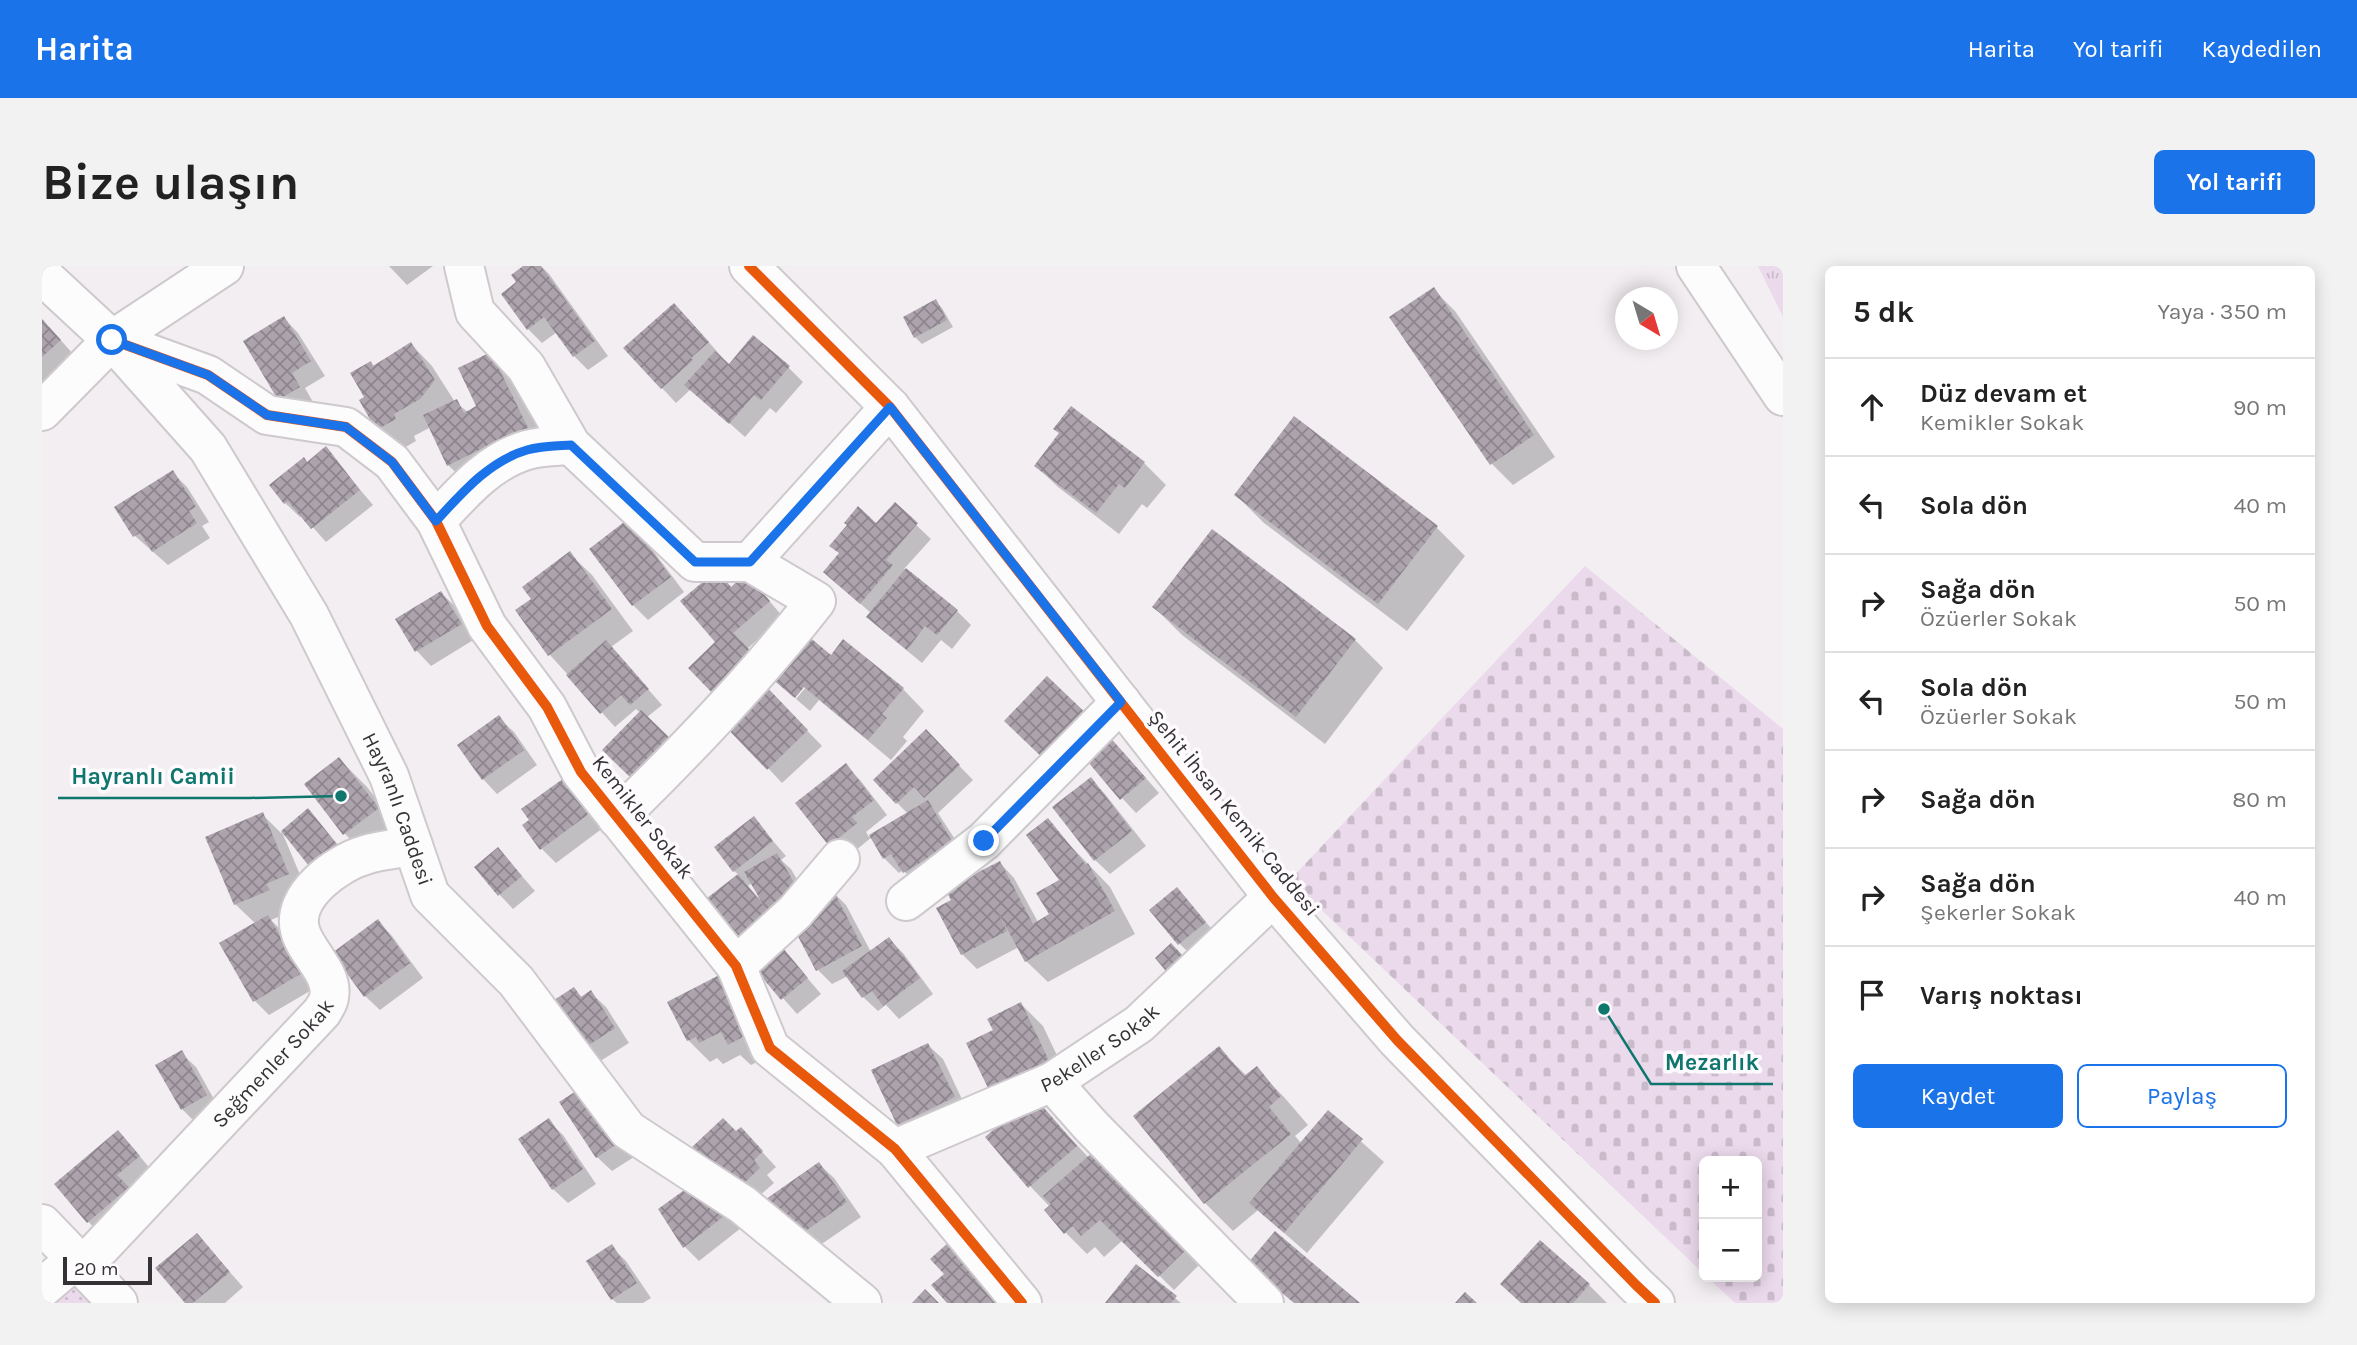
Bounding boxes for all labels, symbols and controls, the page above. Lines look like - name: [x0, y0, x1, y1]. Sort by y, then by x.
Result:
- text: Harita: [35, 30, 134, 68]
- text: Harita: [1968, 35, 2035, 63]
- text: Yol tarifi: [2073, 35, 2164, 63]
- text: Kaydedilen: [2202, 35, 2322, 63]
- button: Yol tarifi: [2154, 150, 2315, 214]
- text: Bize ulaşın: [42, 154, 299, 211]
- north arrow: [1615, 287, 1678, 350]
- text: 5 dk: [1853, 294, 1914, 330]
- text: Yaya · 350 m: [2158, 298, 2287, 325]
- route start: [96, 324, 127, 355]
- text: Düz devam et: [1920, 378, 2087, 409]
- icon: ahead: [1853, 388, 1891, 426]
- text: 90 m: [2233, 394, 2287, 421]
- text: Kemikler Sokak: [1920, 409, 2084, 436]
- icon: left: [1853, 486, 1891, 524]
- text: Sola dön: [1920, 490, 2028, 521]
- text: 40 m: [2234, 492, 2287, 519]
- text: Sağa dön: [1920, 574, 2036, 605]
- icon: right: [1853, 584, 1891, 622]
- text: 50 m: [2233, 590, 2287, 617]
- text: Özüerler Sokak: [1920, 605, 2077, 632]
- text: Sola dön: [1920, 672, 2028, 703]
- icon: left: [1853, 682, 1891, 720]
- text: 50 m: [2233, 688, 2287, 715]
- text: Özüerler Sokak: [1920, 703, 2077, 730]
- street label: Şehit İhsan Kemik Caddesi: [1144, 705, 1324, 921]
- street label: Hayranlı Caddesi: [357, 729, 438, 889]
- street label: Kemikler Sokak: [587, 751, 699, 884]
- callout: Hayranlı Camii: [58, 754, 249, 798]
- text: Hayranlı Camii: [71, 763, 235, 790]
- icon: right: [1853, 780, 1891, 818]
- text: Sağa dön: [1920, 784, 2036, 815]
- text: 80 m: [2232, 786, 2287, 813]
- route end: [968, 825, 999, 856]
- text: Sağa dön: [1920, 868, 2036, 899]
- icon: right: [1853, 878, 1891, 916]
- text: 40 m: [2234, 884, 2287, 911]
- text: Şekerler Sokak: [1920, 899, 2076, 926]
- icon: arrive: [1853, 976, 1891, 1014]
- text: Varış noktası: [1920, 980, 2083, 1011]
- street label: Seğmenler Sokak: [207, 995, 339, 1133]
- street label: Pekeller Sokak: [1037, 999, 1164, 1098]
- callout: Mezarlık: [1651, 1040, 1773, 1084]
- text: Mezarlık: [1665, 1049, 1760, 1076]
- button: Kaydet: [1853, 1064, 2063, 1128]
- button: Paylaş: [2077, 1064, 2287, 1128]
- map controls: [1699, 1156, 1762, 1282]
- button: +: [1699, 1156, 1762, 1219]
- button: −: [1699, 1219, 1762, 1282]
- scale bar: [63, 1254, 152, 1286]
- text: 20 m: [74, 1258, 119, 1280]

